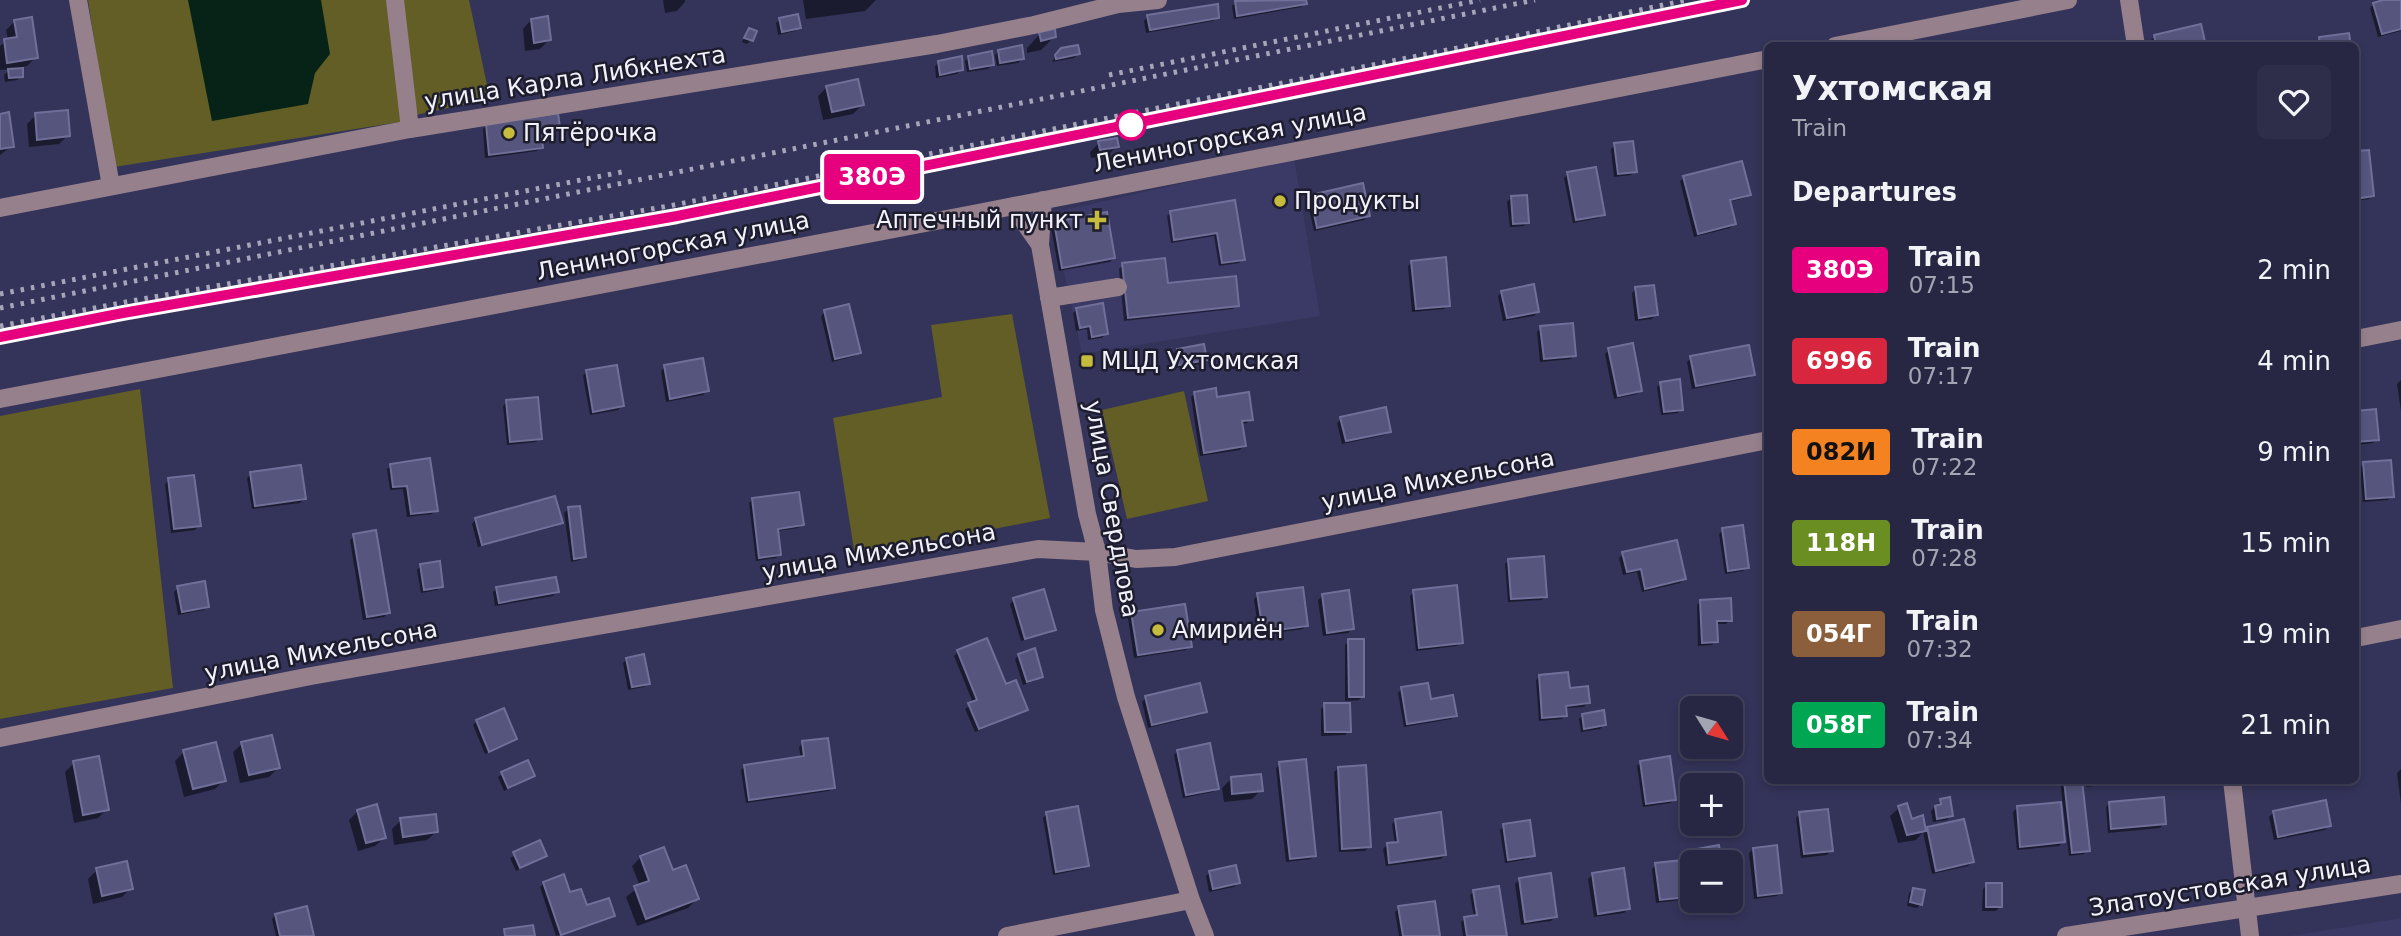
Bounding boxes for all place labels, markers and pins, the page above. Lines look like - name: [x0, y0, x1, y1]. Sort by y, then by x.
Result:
- unlabelled marker: [1116, 110, 1146, 140]
- place label: Пятёрочка: [523, 119, 658, 147]
- marker: Пятёрочка: [501, 125, 517, 141]
- place label: Продукты: [1294, 187, 1420, 215]
- marker: Продукты: [1272, 193, 1288, 209]
- place label: Аптечный пункт: [876, 206, 1083, 234]
- marker: Аптечный пункт: [1089, 212, 1105, 228]
- place label: МЦД Ухтомская: [1101, 347, 1299, 375]
- marker: МЦД Ухтомская: [1079, 353, 1095, 369]
- place label: Амириён: [1172, 616, 1283, 644]
- marker: Амириён: [1150, 622, 1166, 638]

